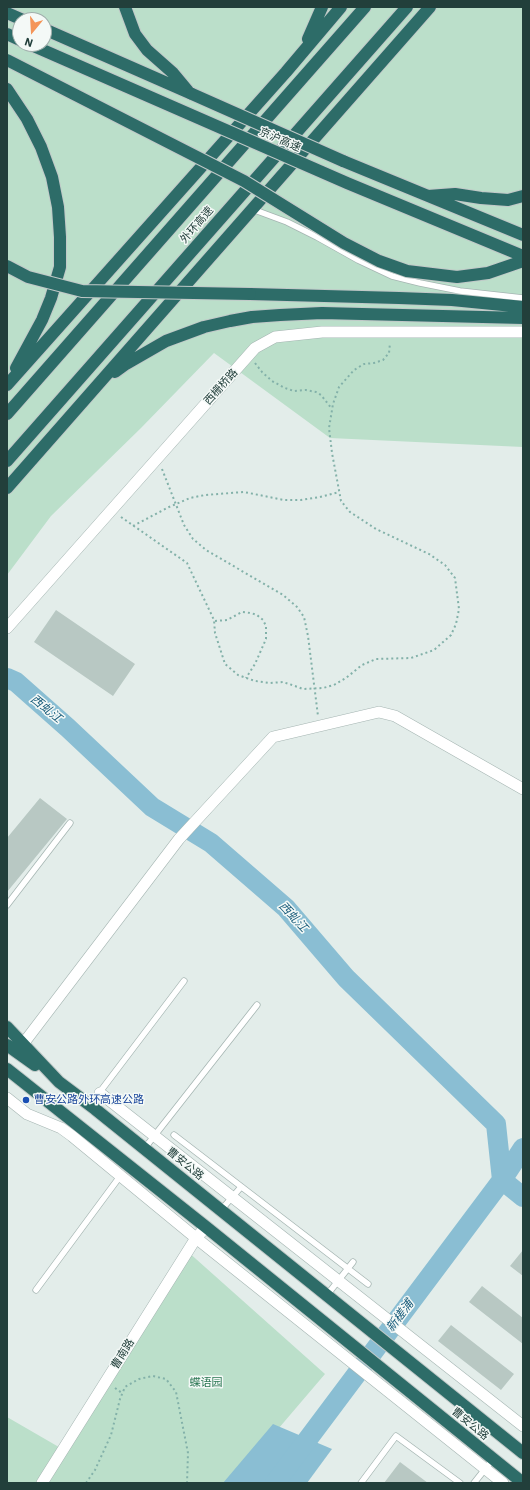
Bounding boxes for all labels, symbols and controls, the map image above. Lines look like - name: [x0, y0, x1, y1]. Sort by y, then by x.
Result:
- north arrow: [12, 12, 52, 52]
- text: N: [23, 35, 35, 50]
- street label: 京沪高速: [257, 125, 303, 155]
- street label: 外环高速: [178, 204, 216, 246]
- street label: 西栅桥路: [201, 366, 241, 408]
- water label: 西虬江: [27, 692, 65, 726]
- water label: 西虬江: [275, 899, 311, 935]
- place label: 曹安公路外环高速公路: [34, 1093, 144, 1107]
- marker: 曹安公路外环高速公路: [21, 1095, 31, 1105]
- street label: 曹安公路: [164, 1145, 206, 1183]
- water label: 新槎浦: [383, 1297, 417, 1335]
- street label: 曹南路: [109, 1337, 137, 1371]
- park label: 蝶语园: [190, 1376, 222, 1390]
- street label: 曹安公路: [449, 1405, 491, 1443]

